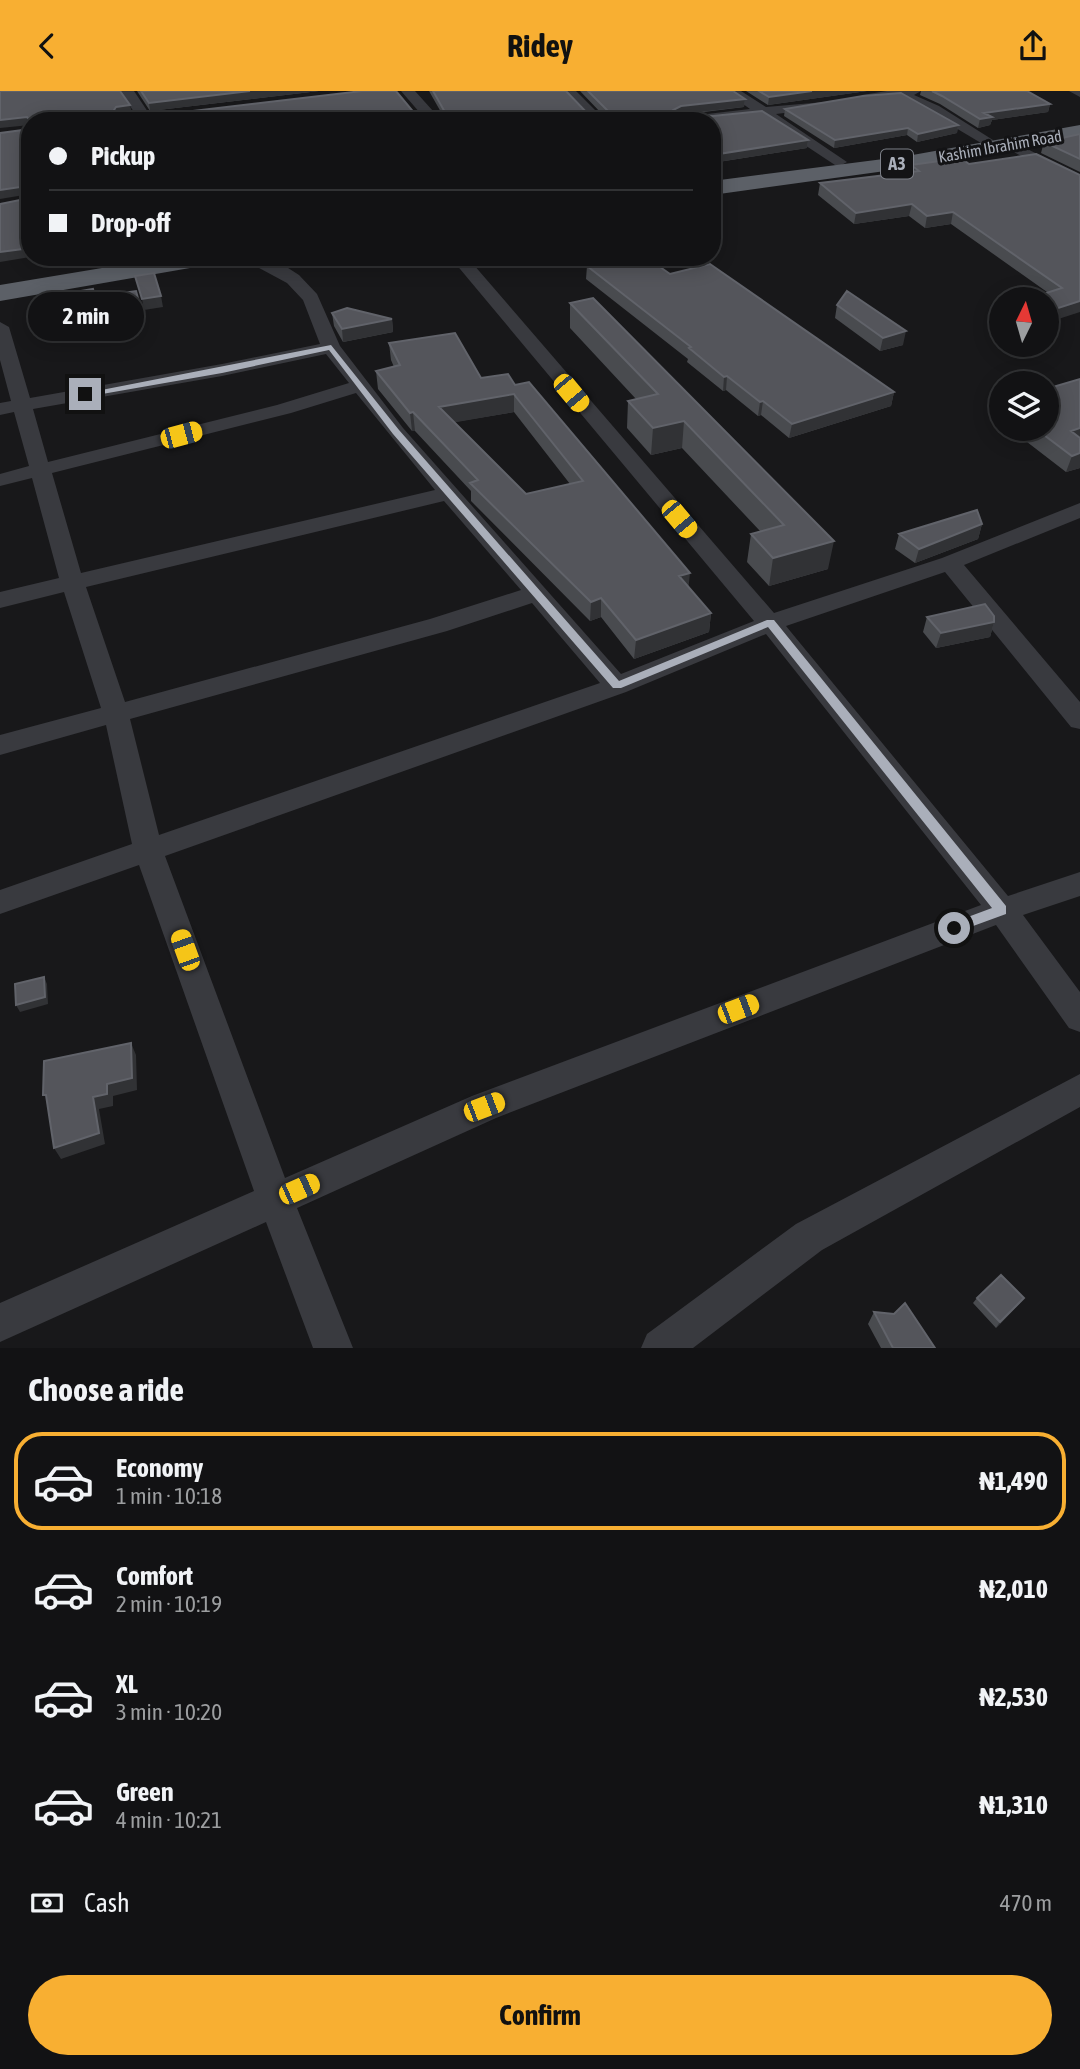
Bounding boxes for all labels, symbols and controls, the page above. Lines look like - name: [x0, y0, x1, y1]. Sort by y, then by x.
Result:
- icon: back: [28, 27, 66, 65]
- text: Ridey: [507, 27, 573, 64]
- icon: share: [1014, 27, 1052, 65]
- street label: Kashim Ibrahim Road: [937, 126, 1063, 166]
- text: Pickup: [91, 141, 155, 171]
- road number: A3: [881, 149, 913, 179]
- text: Drop-off: [91, 208, 171, 238]
- north arrow: [989, 287, 1059, 357]
- map controls: [989, 287, 1059, 441]
- callout: 2 min: [27, 293, 143, 341]
- text: 2 min: [63, 303, 109, 329]
- car: [550, 370, 593, 416]
- button: layers: [989, 371, 1059, 441]
- route end: [69, 378, 101, 410]
- car: [158, 419, 205, 451]
- car: [658, 496, 701, 542]
- route start: [938, 912, 970, 944]
- car: [168, 927, 203, 973]
- car: [715, 992, 762, 1026]
- car: [461, 1090, 508, 1124]
- car: [276, 1171, 323, 1207]
- text: Choose a ride: [28, 1371, 184, 1408]
- icon: car: [32, 1450, 95, 1513]
- text: Economy: [116, 1453, 203, 1483]
- text: ₦1,490: [979, 1466, 1048, 1496]
- text: 1 min · 10:18: [116, 1483, 222, 1509]
- icon: car: [32, 1558, 95, 1621]
- text: Comfort: [116, 1561, 193, 1591]
- text: ₦2,010: [979, 1574, 1048, 1604]
- text: 2 min · 10:19: [116, 1591, 222, 1617]
- icon: car: [32, 1666, 95, 1729]
- text: XL: [116, 1669, 138, 1699]
- text: ₦2,530: [979, 1682, 1048, 1712]
- text: 3 min · 10:20: [116, 1699, 222, 1725]
- icon: car: [32, 1774, 95, 1837]
- text: Green: [116, 1777, 174, 1807]
- text: ₦1,310: [979, 1790, 1048, 1820]
- text: 4 min · 10:21: [116, 1807, 222, 1833]
- icon: cash: [28, 1884, 66, 1922]
- text: Cash: [84, 1888, 130, 1918]
- text: 470 m: [1000, 1890, 1052, 1916]
- button: Confirm: [28, 1975, 1052, 2055]

